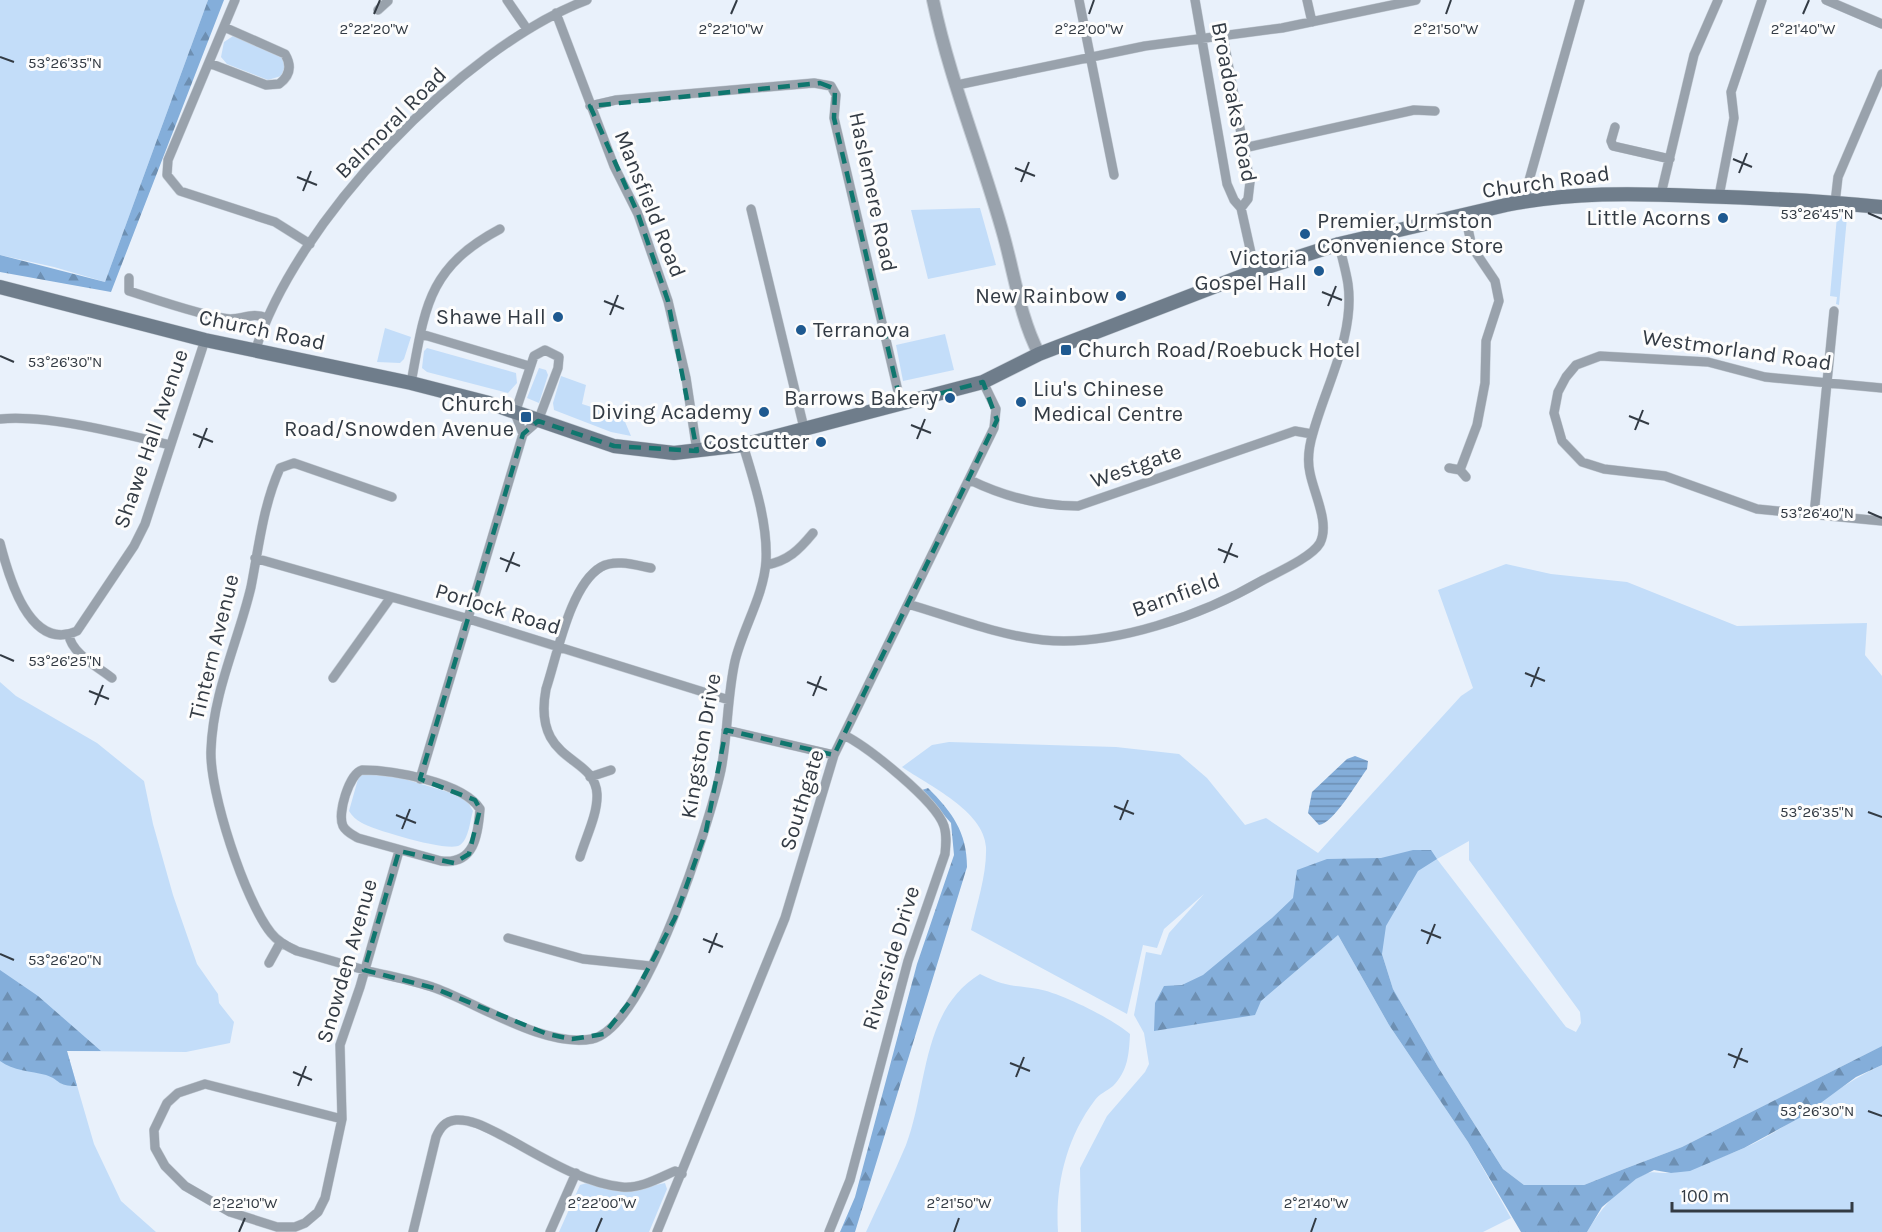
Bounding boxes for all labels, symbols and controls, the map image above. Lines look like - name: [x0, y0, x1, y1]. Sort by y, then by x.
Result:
- text: 2°22'20"W: [340, 20, 409, 38]
- text: 2°22'10"W: [698, 20, 764, 38]
- text: 2°22'00"W: [1055, 20, 1124, 38]
- street label: Broadoaks Road: [1206, 20, 1262, 184]
- text: 2°21'50"W: [1414, 20, 1479, 38]
- text: 2°21'40"W: [1771, 20, 1836, 38]
- text: 53°26'35"N: [28, 54, 102, 72]
- street label: Balmoral Road: [330, 62, 452, 184]
- street label: Haslemere Road: [843, 110, 903, 274]
- street label: Mansfield Road: [609, 127, 691, 281]
- street label: Church Road: [1481, 160, 1611, 204]
- place label: Little Acorns: [1586, 205, 1711, 231]
- text: 53°26'45"N: [1780, 205, 1854, 223]
- place label: Premier, Urmston Convenience Store: [1317, 208, 1503, 259]
- marker: Little Acorns: [1716, 211, 1730, 225]
- marker: Premier, Urmston Convenience Store: [1298, 227, 1312, 241]
- place label: Victoria Gospel Hall: [1195, 245, 1307, 296]
- marker: Victoria Gospel Hall: [1312, 264, 1326, 278]
- place label: New Rainbow: [975, 283, 1109, 309]
- marker: New Rainbow: [1114, 289, 1128, 303]
- street label: Church Road: [196, 304, 328, 356]
- place label: Shawe Hall: [436, 304, 546, 330]
- marker: Shawe Hall: [551, 310, 565, 324]
- place label: Terranova: [813, 317, 910, 343]
- marker: Terranova: [794, 323, 808, 337]
- street label: Westmorland Road: [1641, 324, 1833, 376]
- place label: Church Road/Roebuck Hotel: [1078, 337, 1361, 363]
- marker: Church Road/Roebuck Hotel: [1059, 343, 1073, 357]
- street label: Shawe Hall Avenue: [108, 346, 194, 532]
- text: 53°26'30"N: [28, 353, 102, 371]
- place label: Liu's Chinese Medical Centre: [1033, 376, 1183, 427]
- place label: Barrows Bakery: [784, 385, 938, 411]
- place label: Church Road/Snowden Avenue: [284, 391, 514, 442]
- marker: Barrows Bakery: [943, 391, 957, 405]
- marker: Liu's Chinese Medical Centre: [1014, 395, 1028, 409]
- place label: Diving Academy: [591, 399, 752, 425]
- marker: Diving Academy: [757, 405, 771, 419]
- marker: Church Road/Snowden Avenue: [519, 410, 533, 424]
- place label: Costcutter: [703, 429, 809, 455]
- marker: Costcutter: [814, 435, 828, 449]
- street label: Westgate: [1087, 438, 1185, 494]
- text: 53°26'40"N: [1780, 504, 1854, 522]
- street label: Barnfield: [1129, 567, 1223, 623]
- street label: Tintern Avenue: [183, 571, 245, 723]
- street label: Porlock Road: [432, 578, 564, 640]
- text: 53°26'25"N: [28, 652, 102, 670]
- street label: Kingston Drive: [675, 671, 727, 821]
- street label: Southgate: [774, 746, 830, 854]
- text: 53°26'35"N: [1780, 803, 1854, 821]
- street label: Snowden Avenue: [311, 876, 383, 1046]
- street label: Riverside Drive: [857, 883, 925, 1033]
- text: 53°26'20"N: [28, 951, 102, 969]
- text: 53°26'30"N: [1780, 1102, 1854, 1120]
- scale bar: [1672, 1175, 1852, 1213]
- text: 100 m: [1681, 1185, 1729, 1207]
- text: 2°22'10"W: [212, 1194, 278, 1212]
- text: 2°22'00"W: [568, 1194, 637, 1212]
- text: 2°21'50"W: [927, 1194, 992, 1212]
- text: 2°21'40"W: [1284, 1194, 1349, 1212]

